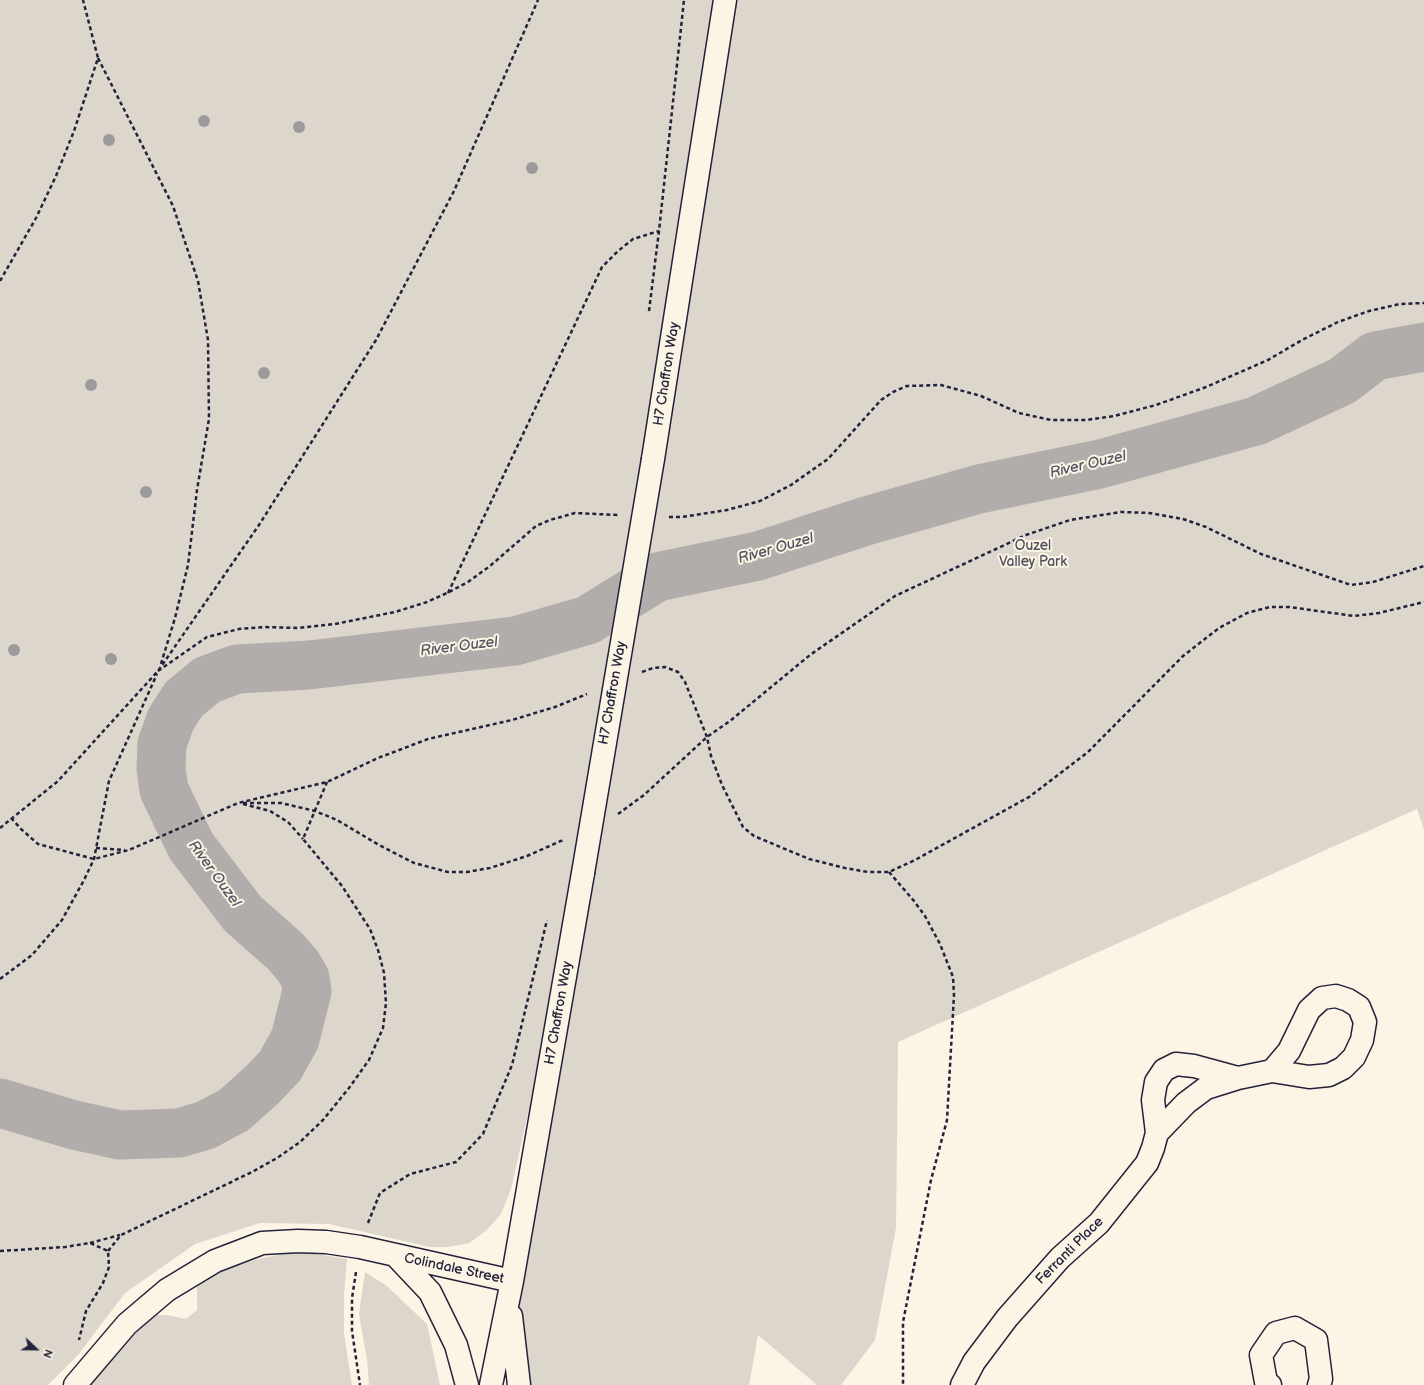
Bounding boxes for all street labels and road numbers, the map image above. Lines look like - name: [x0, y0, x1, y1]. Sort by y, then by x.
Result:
- street label: H7 Chaffron Way: [651, 321, 683, 427]
- street label: H7 Chaffron Way: [596, 640, 630, 746]
- street label: H7 Chaffron Way: [542, 960, 576, 1066]
- street label: Ferranti Place: [1033, 1214, 1107, 1288]
- street label: Colindale Street: [403, 1250, 505, 1288]

